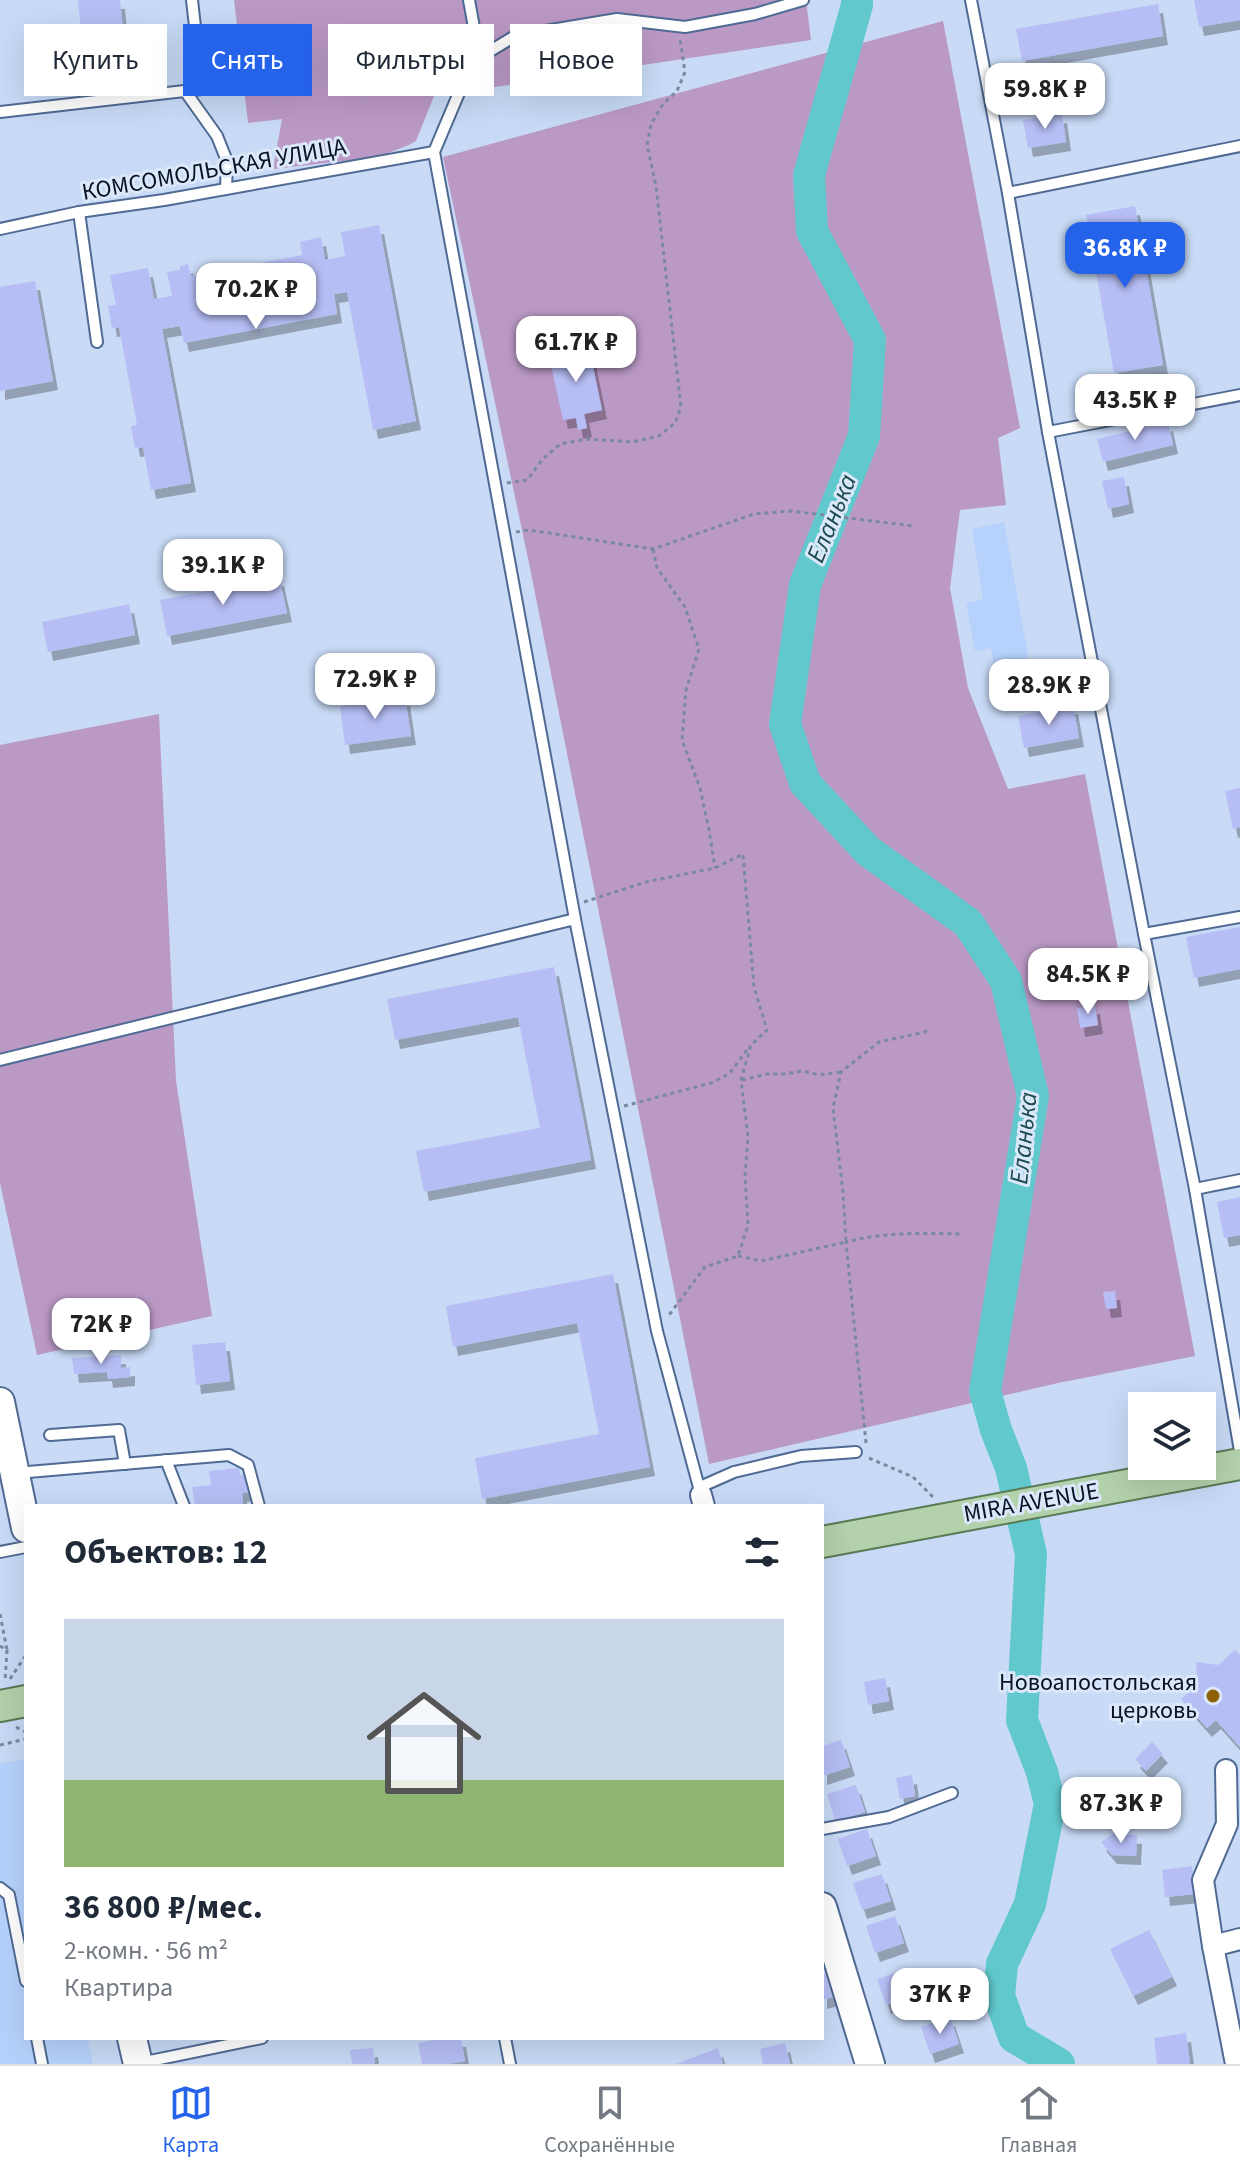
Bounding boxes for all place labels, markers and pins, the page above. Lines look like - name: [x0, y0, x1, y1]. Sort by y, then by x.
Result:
- pin: 59.8K ₽: [971, 63, 1119, 131]
- pin: 36.8K ₽: [1051, 222, 1199, 290]
- pin: 70.2K ₽: [182, 263, 330, 331]
- pin: 61.7K ₽: [502, 316, 650, 384]
- pin: 43.5K ₽: [1061, 374, 1209, 442]
- pin: 39.1K ₽: [149, 539, 297, 607]
- pin: 72.9K ₽: [301, 653, 449, 721]
- pin: 28.9K ₽: [975, 659, 1123, 727]
- pin: 84.5K ₽: [1014, 948, 1162, 1016]
- pin: 72K ₽: [45, 1298, 157, 1366]
- place label: Новоапостольская церковь: [999, 1665, 1197, 1728]
- marker: Новоапостольская церковь: [1204, 1687, 1222, 1705]
- pin: 87.3K ₽: [1047, 1777, 1195, 1845]
- pin: 37K ₽: [884, 1968, 996, 2036]

